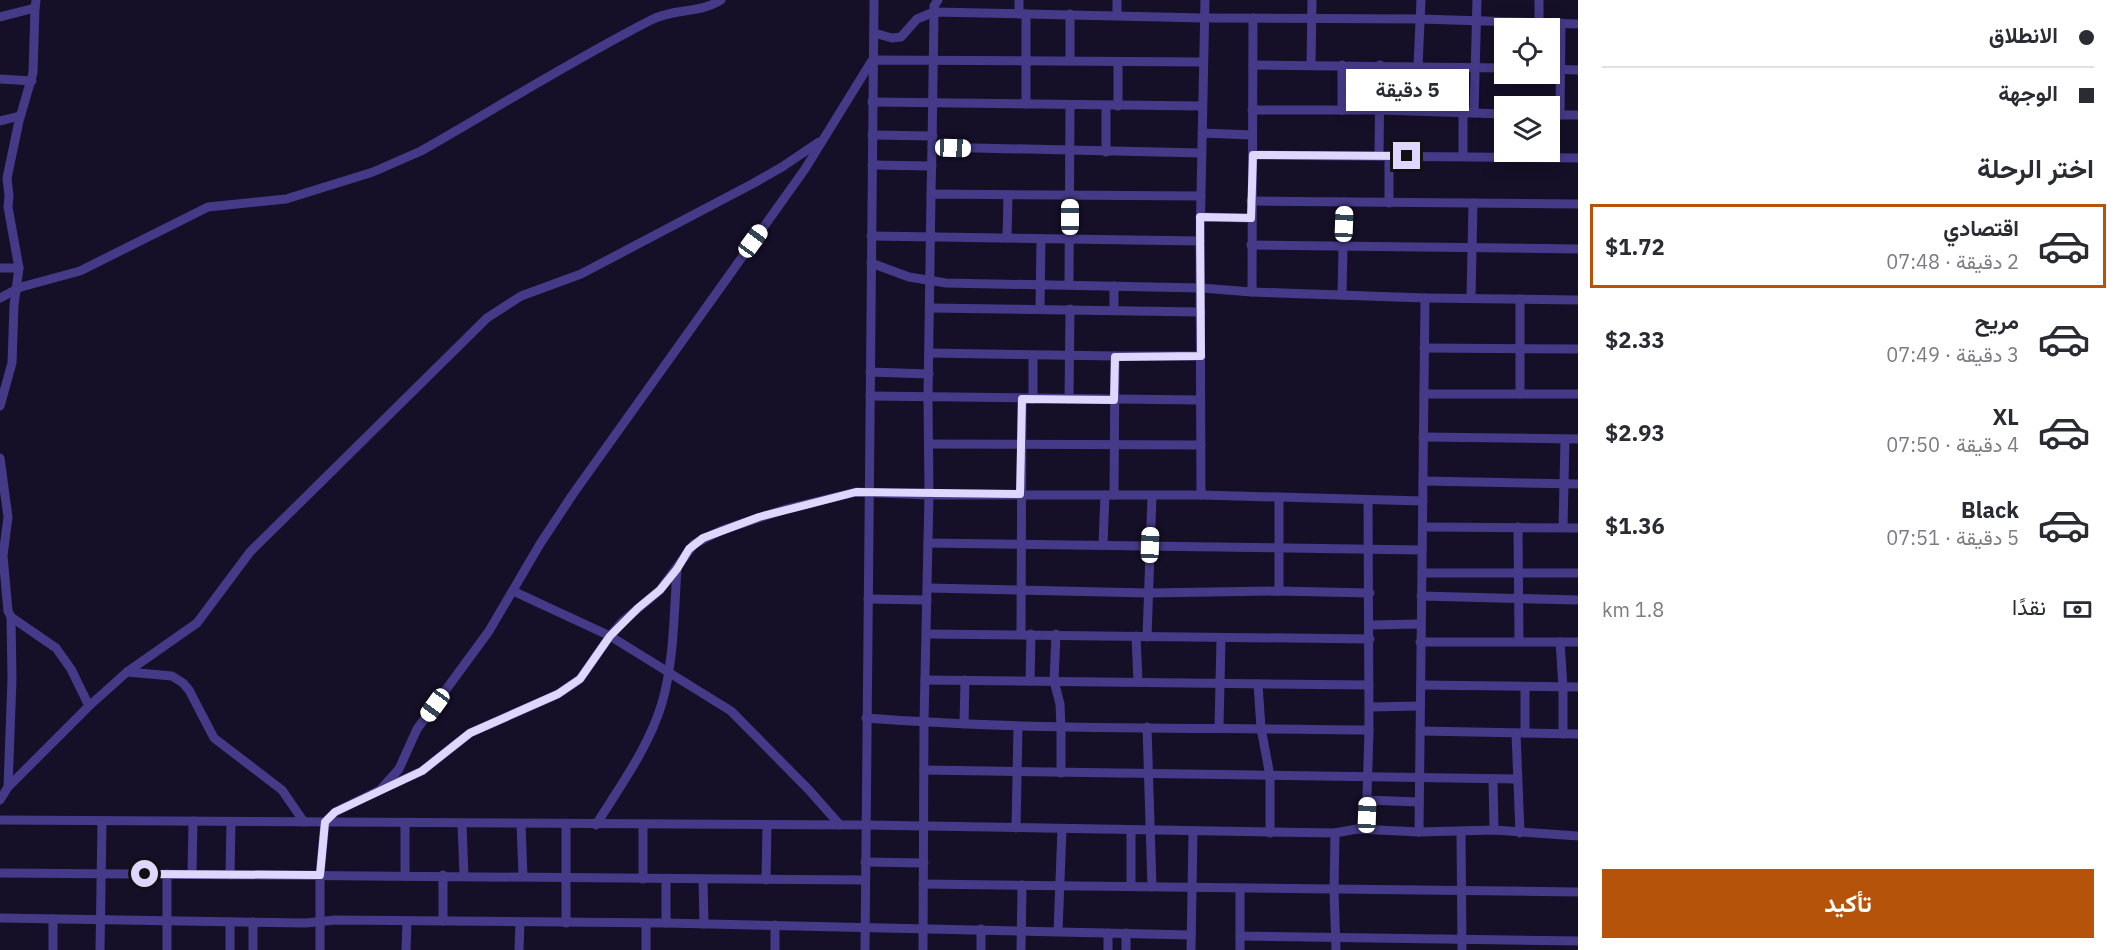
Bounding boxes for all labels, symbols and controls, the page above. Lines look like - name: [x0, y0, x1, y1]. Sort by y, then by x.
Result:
- map controls: [1494, 18, 1560, 162]
- button: locate: [1494, 18, 1560, 84]
- text: الانطلاق: [1989, 20, 2058, 49]
- callout: 5 دقيقة: [1346, 69, 1468, 111]
- text: 5 دقيقة: [1376, 76, 1439, 103]
- text: الوجهة: [1998, 78, 2058, 107]
- button: layers: [1494, 96, 1560, 162]
- car: [935, 138, 971, 158]
- route end: [1393, 142, 1420, 169]
- text: اختر الرحلة: [1977, 150, 2094, 185]
- car: [1061, 199, 1079, 235]
- car: [1334, 206, 1354, 242]
- text: اقتصادي: [1943, 213, 2019, 242]
- icon: car: [2037, 219, 2091, 273]
- car: [735, 221, 771, 261]
- text: $1.72: [1605, 232, 1665, 261]
- text: 2 دقيقة · 07:48: [1886, 248, 2019, 275]
- text: مريح: [1975, 306, 2019, 335]
- icon: car: [2037, 312, 2091, 366]
- text: $2.33: [1605, 325, 1665, 354]
- text: 3 دقيقة · 07:49: [1886, 341, 2019, 368]
- text: XL: [1993, 402, 2019, 431]
- icon: car: [2037, 405, 2091, 459]
- text: $2.93: [1605, 418, 1665, 447]
- text: 4 دقيقة · 07:50: [1886, 431, 2019, 458]
- text: Black: [1961, 495, 2019, 524]
- icon: car: [2037, 498, 2091, 552]
- text: $1.36: [1605, 511, 1665, 540]
- text: 5 دقيقة · 07:51: [1886, 524, 2019, 551]
- car: [1140, 527, 1160, 563]
- text: نقدًا: [2012, 592, 2046, 621]
- icon: cash: [2061, 593, 2094, 626]
- text: 1.8 km: [1602, 596, 1664, 623]
- car: [417, 685, 453, 725]
- car: [1357, 797, 1377, 833]
- route start: [131, 860, 158, 887]
- button: تأكيد: [1602, 869, 2094, 938]

